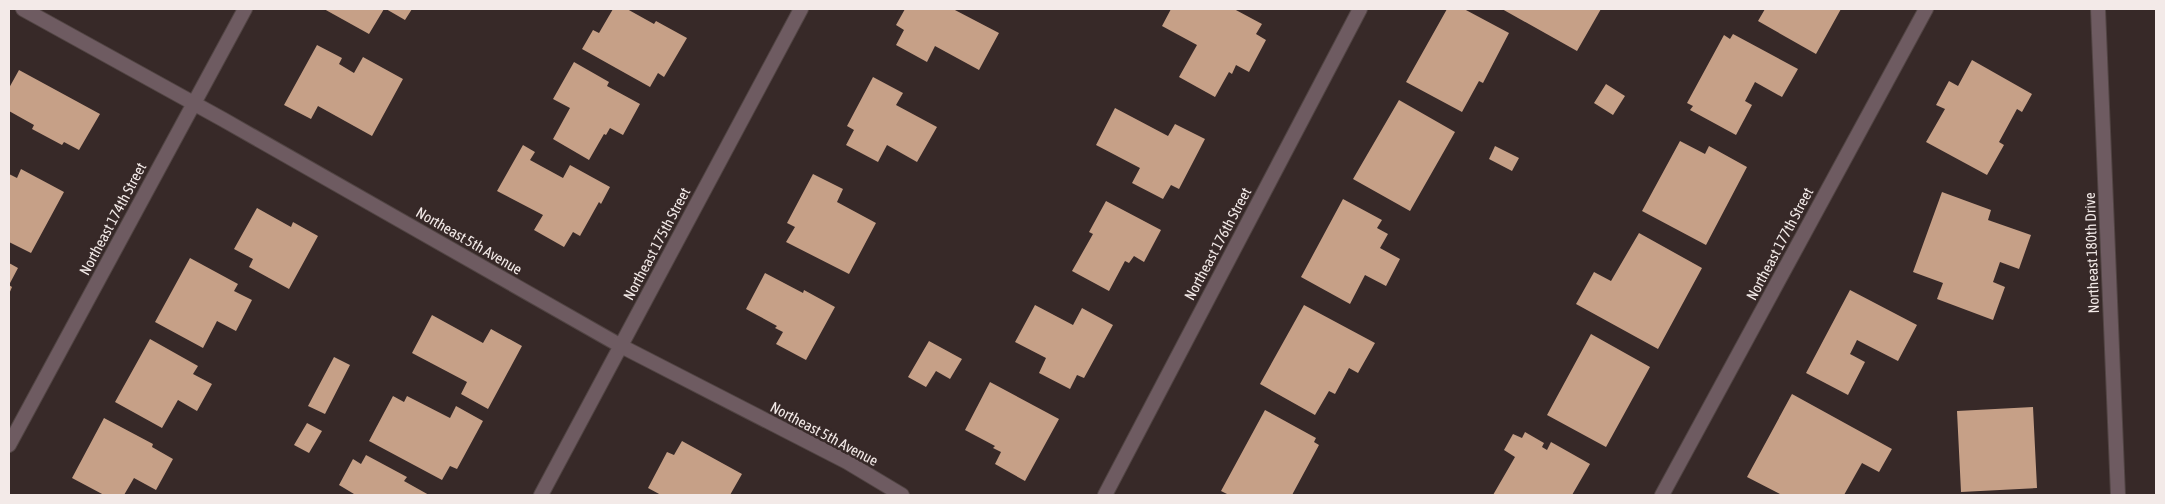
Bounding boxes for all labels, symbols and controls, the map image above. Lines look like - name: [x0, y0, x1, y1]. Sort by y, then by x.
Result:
- street label: Northeast 174th Street: [76, 160, 149, 278]
- street label: Northeast 175th Street: [620, 185, 693, 303]
- street label: Northeast 176th Street: [1181, 185, 1254, 303]
- street label: Northeast 177th Street: [1743, 185, 1816, 303]
- street label: Northeast 180th Drive: [2081, 192, 2102, 314]
- street label: Northeast 5th Avenue: [413, 203, 525, 278]
- street label: Northeast 5th Avenue: [768, 398, 881, 469]

